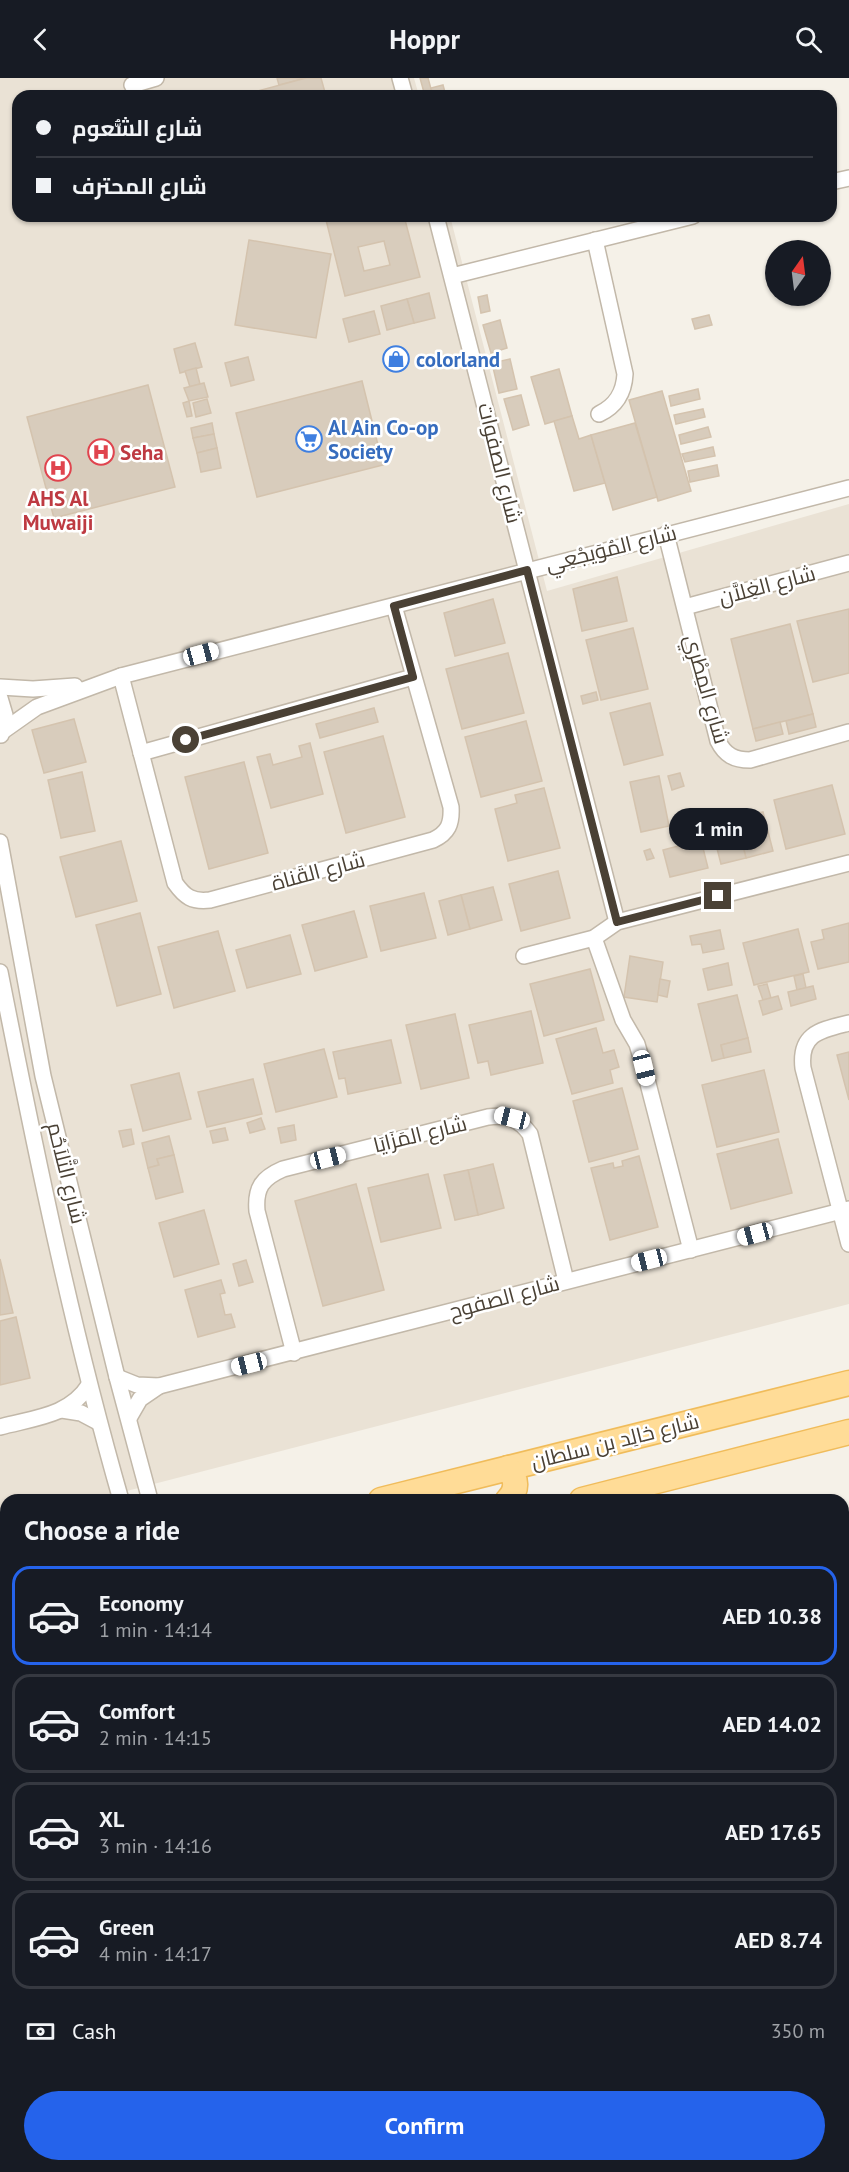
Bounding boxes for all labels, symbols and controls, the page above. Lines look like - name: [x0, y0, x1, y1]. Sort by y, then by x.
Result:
- text: Hoppr: [389, 22, 460, 56]
- icon: back: [24, 23, 57, 56]
- icon: search: [792, 23, 825, 56]
- text: شارع الشُّعوم: [72, 114, 202, 142]
- text: شارع المحترف: [72, 172, 207, 200]
- north arrow: [765, 240, 831, 306]
- map controls: [765, 240, 831, 306]
- shop icon: colorland: [381, 344, 411, 374]
- place label: colorland: [416, 346, 500, 373]
- street label: شارع الصفوات: [471, 400, 528, 526]
- place label: Al Ain Co-op Society: [328, 414, 439, 465]
- supermarket icon: Al Ain Co-op Society: [294, 424, 324, 454]
- hospital icon: Seha: [86, 437, 116, 467]
- place label: Seha: [120, 439, 164, 466]
- hospital icon: AHS Al Muwaiji: [43, 453, 73, 483]
- place label: AHS Al Muwaiji: [23, 485, 93, 536]
- street label: شارع المُوَيجْعِي: [543, 519, 680, 580]
- street label: شارع الغِلاَّن: [716, 559, 819, 612]
- street label: شارع المِطْرِي: [676, 631, 736, 748]
- car: [181, 641, 221, 667]
- route start: [172, 726, 199, 753]
- callout: 1 min: [668, 809, 768, 851]
- text: 1 min: [694, 816, 743, 842]
- street label: شارع القَناة: [268, 846, 368, 897]
- route end: [704, 882, 731, 909]
- car: [631, 1048, 657, 1088]
- car: [492, 1105, 532, 1131]
- street label: شارع المَزَايَا: [370, 1109, 470, 1160]
- street label: شارع التَّلاَحُم: [40, 1119, 93, 1227]
- car: [308, 1145, 348, 1171]
- car: [735, 1221, 775, 1247]
- car: [629, 1247, 669, 1273]
- street label: شارع الصفوح: [446, 1269, 563, 1326]
- car: [229, 1351, 269, 1377]
- street label: شارع خالِد بن سلطان: [528, 1407, 702, 1476]
- text: Choose a ride: [24, 1513, 180, 1547]
- icon: car: [27, 1589, 81, 1643]
- text: Economy: [99, 1589, 183, 1617]
- text: AED 10.38: [722, 1602, 822, 1630]
- text: 1 min · 14:14: [99, 1617, 212, 1643]
- icon: car: [27, 1697, 81, 1751]
- text: Comfort: [99, 1697, 175, 1725]
- text: AED 14.02: [722, 1710, 822, 1738]
- text: 2 min · 14:15: [99, 1725, 212, 1751]
- icon: car: [27, 1805, 81, 1859]
- text: XL: [99, 1805, 124, 1833]
- text: AED 17.65: [725, 1818, 822, 1846]
- text: 3 min · 14:16: [99, 1833, 212, 1859]
- icon: car: [27, 1913, 81, 1967]
- text: Green: [99, 1913, 154, 1941]
- text: AED 8.74: [735, 1926, 822, 1954]
- text: 4 min · 14:17: [99, 1941, 212, 1967]
- icon: cash: [24, 2015, 57, 2048]
- text: Cash: [72, 2017, 116, 2045]
- text: 350 m: [771, 2018, 825, 2044]
- button: Confirm: [24, 2091, 825, 2160]

